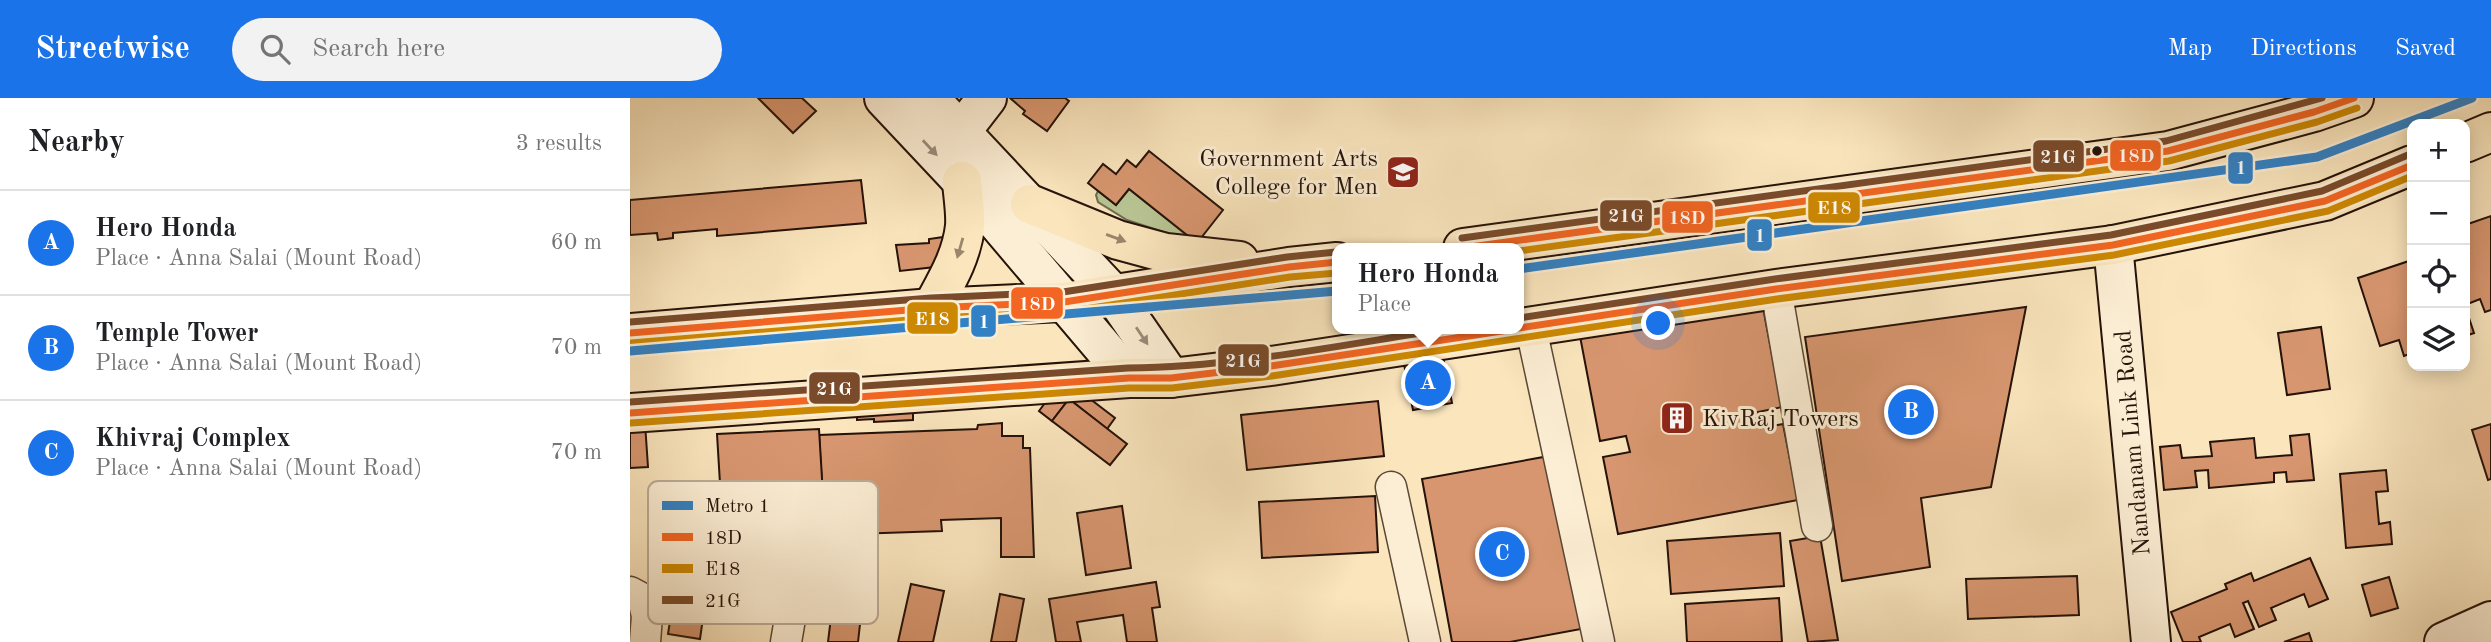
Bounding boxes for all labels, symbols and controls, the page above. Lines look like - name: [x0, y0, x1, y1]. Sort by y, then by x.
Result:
- search box: [232, 18, 722, 81]
- icon: search: [256, 30, 294, 68]
- text: Streetwise: [35, 33, 190, 66]
- text: Search here: [312, 36, 445, 62]
- text: Map: [2168, 37, 2212, 61]
- text: Directions: [2250, 37, 2357, 61]
- text: Saved: [2395, 37, 2456, 61]
- map controls: [2407, 119, 2470, 371]
- button: +: [2407, 119, 2470, 182]
- text: Nearby: [28, 128, 125, 158]
- text: 3 results: [516, 132, 602, 155]
- one-way arrow: [922, 139, 938, 156]
- line badge: 21G: [2032, 139, 2085, 173]
- line badge: 18D: [2109, 139, 2162, 172]
- unlabelled marker: [2090, 144, 2104, 158]
- place label: Government Arts College for Men: [1199, 148, 1378, 200]
- text: 18D: [2118, 148, 2154, 167]
- text: 21G: [2040, 149, 2076, 168]
- line badge: 1: [2227, 151, 2254, 185]
- school or university icon: Government Arts College for Men: [1384, 153, 1422, 191]
- text: 1: [2235, 160, 2247, 179]
- button: −: [2407, 182, 2470, 245]
- line badge: E18: [1807, 191, 1861, 224]
- line badge: 21G: [1599, 199, 1653, 232]
- line badge: 18D: [1661, 200, 1714, 234]
- text: E18: [1816, 200, 1852, 219]
- text: 21G: [1608, 208, 1644, 227]
- text: 18D: [1669, 210, 1705, 229]
- text: Hero Honda: [95, 216, 237, 242]
- line badge: 1: [1746, 218, 1773, 252]
- text: 1: [1754, 228, 1766, 247]
- text: A: [42, 231, 60, 254]
- text: 60 m: [551, 231, 602, 254]
- one-way arrow: [1105, 233, 1126, 244]
- one-way arrow: [955, 237, 965, 258]
- popup: [1332, 243, 1524, 334]
- button: locate: [2407, 245, 2470, 308]
- text: Place · Anna Salai (Mount Road): [95, 247, 422, 270]
- text: Hero Honda: [1357, 262, 1499, 288]
- line badge: 18D: [1010, 286, 1064, 320]
- text: Place: [1357, 293, 1411, 316]
- text: 18D: [1019, 296, 1055, 315]
- line badge: E18: [906, 301, 959, 335]
- line badge: 1: [970, 304, 997, 338]
- your location: [1641, 306, 1675, 340]
- button: layers: [2407, 308, 2470, 371]
- text: E18: [914, 311, 950, 330]
- text: 1: [978, 314, 990, 333]
- text: Temple Tower: [95, 321, 259, 347]
- one-way arrow: [1135, 327, 1149, 345]
- street label: Nandanam Link Road: [2112, 329, 2156, 557]
- text: B: [43, 336, 59, 359]
- text: 70 m: [551, 336, 602, 359]
- line badge: 21G: [1217, 343, 1270, 377]
- text: Place · Anna Salai (Mount Road): [95, 352, 422, 375]
- text: 21G: [1225, 353, 1261, 372]
- pin: A: [1405, 357, 1451, 409]
- line badge: 21G: [808, 371, 861, 405]
- text: 21G: [816, 381, 852, 400]
- pin: B: [1888, 386, 1934, 438]
- building icon: KivRaj Towers: [1658, 399, 1696, 437]
- place label: KivRaj Towers: [1702, 408, 1859, 432]
- text: Khivraj Complex: [95, 426, 290, 452]
- text: C: [43, 441, 59, 464]
- text: 70 m: [551, 441, 602, 464]
- text: Place · Anna Salai (Mount Road): [95, 457, 422, 480]
- legend: [648, 481, 878, 624]
- text: Metro 1: [705, 498, 770, 517]
- pin: C: [1479, 528, 1525, 580]
- text: 18D: [705, 530, 742, 549]
- text: E18: [705, 561, 740, 580]
- text: 21G: [705, 593, 741, 612]

